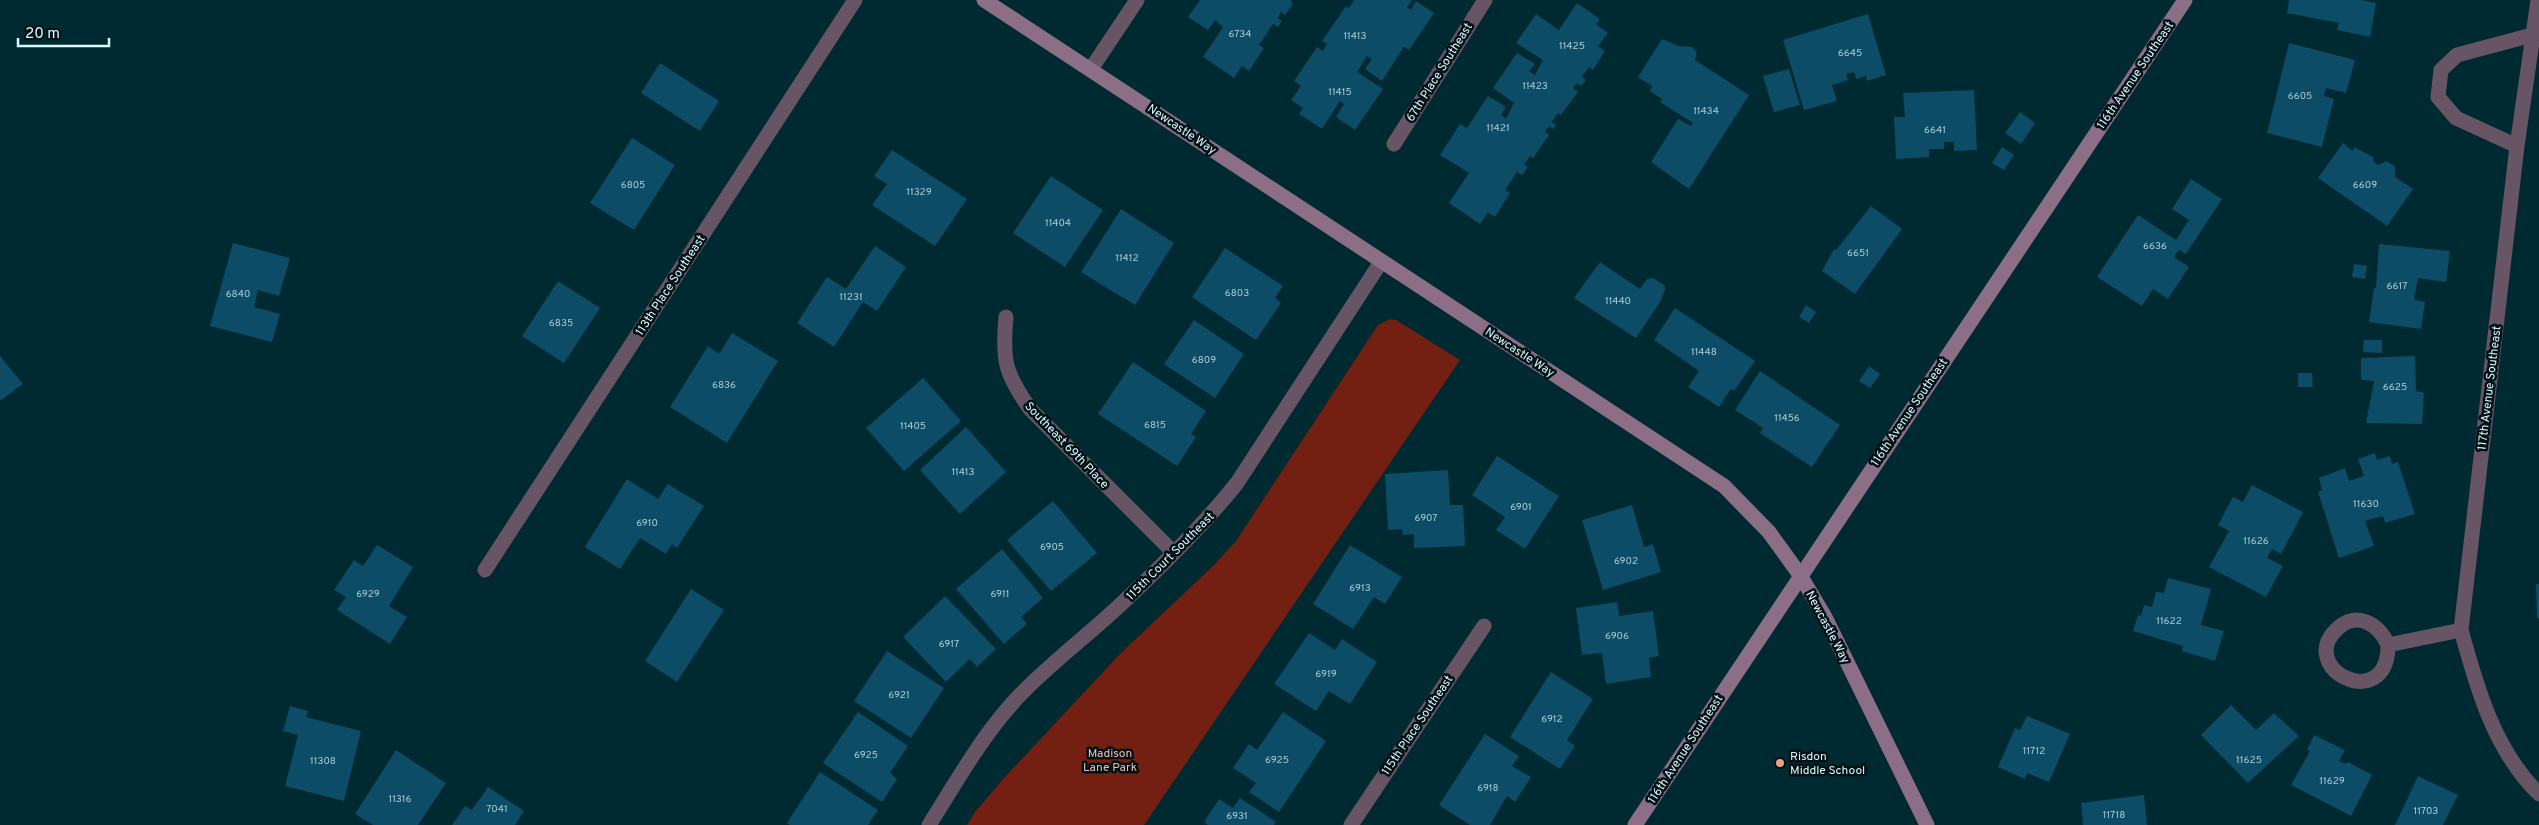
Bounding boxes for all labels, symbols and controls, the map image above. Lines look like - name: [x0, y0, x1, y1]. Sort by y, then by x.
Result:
- scale bar: [18, 15, 109, 47]
- street label: 116th Avenue Southeast: [2094, 19, 2178, 133]
- street label: 67th Place Southeast: [1403, 20, 1477, 125]
- text: 20 m: [25, 25, 60, 44]
- house number: 6734: [1228, 28, 1252, 41]
- house number: 11413: [1343, 30, 1367, 43]
- house number: 11425: [1559, 40, 1585, 53]
- house number: 6645: [1838, 47, 1862, 60]
- house number: 11423: [1522, 80, 1548, 93]
- house number: 11415: [1328, 86, 1352, 99]
- house number: 6605: [2288, 90, 2312, 103]
- street label: Newcastle Way: [1144, 101, 1219, 159]
- house number: 11434: [1693, 105, 1719, 118]
- house number: 11421: [1486, 122, 1510, 135]
- house number: 6641: [1924, 124, 1946, 137]
- house number: 6805: [621, 179, 645, 192]
- house number: 6609: [2353, 179, 2377, 192]
- house number: 11329: [906, 186, 932, 199]
- house number: 11404: [1045, 217, 1071, 230]
- street label: 113th Place Southeast: [632, 232, 709, 339]
- house number: 6636: [2143, 240, 2167, 253]
- house number: 6651: [1847, 247, 1869, 260]
- house number: 11412: [1115, 252, 1139, 265]
- house number: 6617: [2387, 280, 2407, 293]
- house number: 6803: [1225, 287, 1249, 300]
- house number: 6840: [226, 288, 250, 301]
- house number: 11231: [839, 291, 863, 304]
- house number: 11440: [1605, 295, 1631, 308]
- house number: 6835: [549, 317, 573, 330]
- street label: Newcastle Way: [1482, 324, 1557, 381]
- street label: 117th Avenue Southeast: [2474, 325, 2506, 451]
- house number: 11448: [1691, 346, 1717, 359]
- house number: 6809: [1192, 354, 1216, 367]
- street label: 116th Avenue Southeast: [1868, 356, 1952, 470]
- house number: 6836: [712, 379, 736, 392]
- house number: 6625: [2383, 381, 2407, 394]
- street label: Southeast 69th Place: [1021, 399, 1112, 493]
- house number: 11456: [1774, 412, 1800, 425]
- house number: 6815: [1144, 419, 1166, 432]
- house number: 11405: [900, 420, 926, 433]
- house number: 11413: [951, 466, 975, 479]
- house number: 11630: [2353, 498, 2379, 511]
- house number: 6901: [1510, 501, 1532, 514]
- street label: 115th Court Southeast: [1123, 509, 1218, 604]
- house number: 6907: [1415, 512, 1437, 525]
- house number: 6910: [636, 517, 658, 530]
- house number: 11626: [2243, 535, 2269, 548]
- house number: 6905: [1040, 541, 1064, 554]
- house number: 6902: [1614, 555, 1638, 568]
- house number: 6913: [1349, 582, 1371, 595]
- house number: 6929: [356, 588, 380, 601]
- house number: 6911: [990, 588, 1010, 601]
- street label: Newcastle Way: [1801, 588, 1853, 667]
- house number: 11622: [2156, 615, 2182, 628]
- house number: 6906: [1605, 630, 1629, 643]
- house number: 6917: [939, 638, 959, 651]
- house number: 6919: [1315, 668, 1337, 681]
- street label: 115th Place Southeast: [1378, 672, 1457, 779]
- house number: 6921: [888, 689, 910, 702]
- street label: 116th Avenue Southeast: [1645, 692, 1727, 807]
- house number: 6912: [1541, 713, 1563, 726]
- house number: 11712: [2023, 745, 2045, 758]
- park label: Madison Lane Park: [1083, 746, 1137, 776]
- house number: 6925: [854, 749, 878, 762]
- place label: Risdon Middle School: [1790, 749, 1865, 779]
- house number: 6925: [1265, 754, 1289, 767]
- house number: 11625: [2236, 754, 2262, 767]
- house number: 11308: [310, 755, 336, 768]
- marker: Risdon Middle School: [1774, 757, 1786, 769]
- house number: 11629: [2319, 775, 2345, 788]
- house number: 6918: [1477, 782, 1499, 795]
- house number: 11316: [388, 793, 412, 806]
- house number: 7041: [486, 803, 508, 816]
- house number: 11703: [2414, 805, 2438, 818]
- house number: 11718: [2103, 809, 2125, 822]
- house number: 6931: [1226, 810, 1248, 823]

